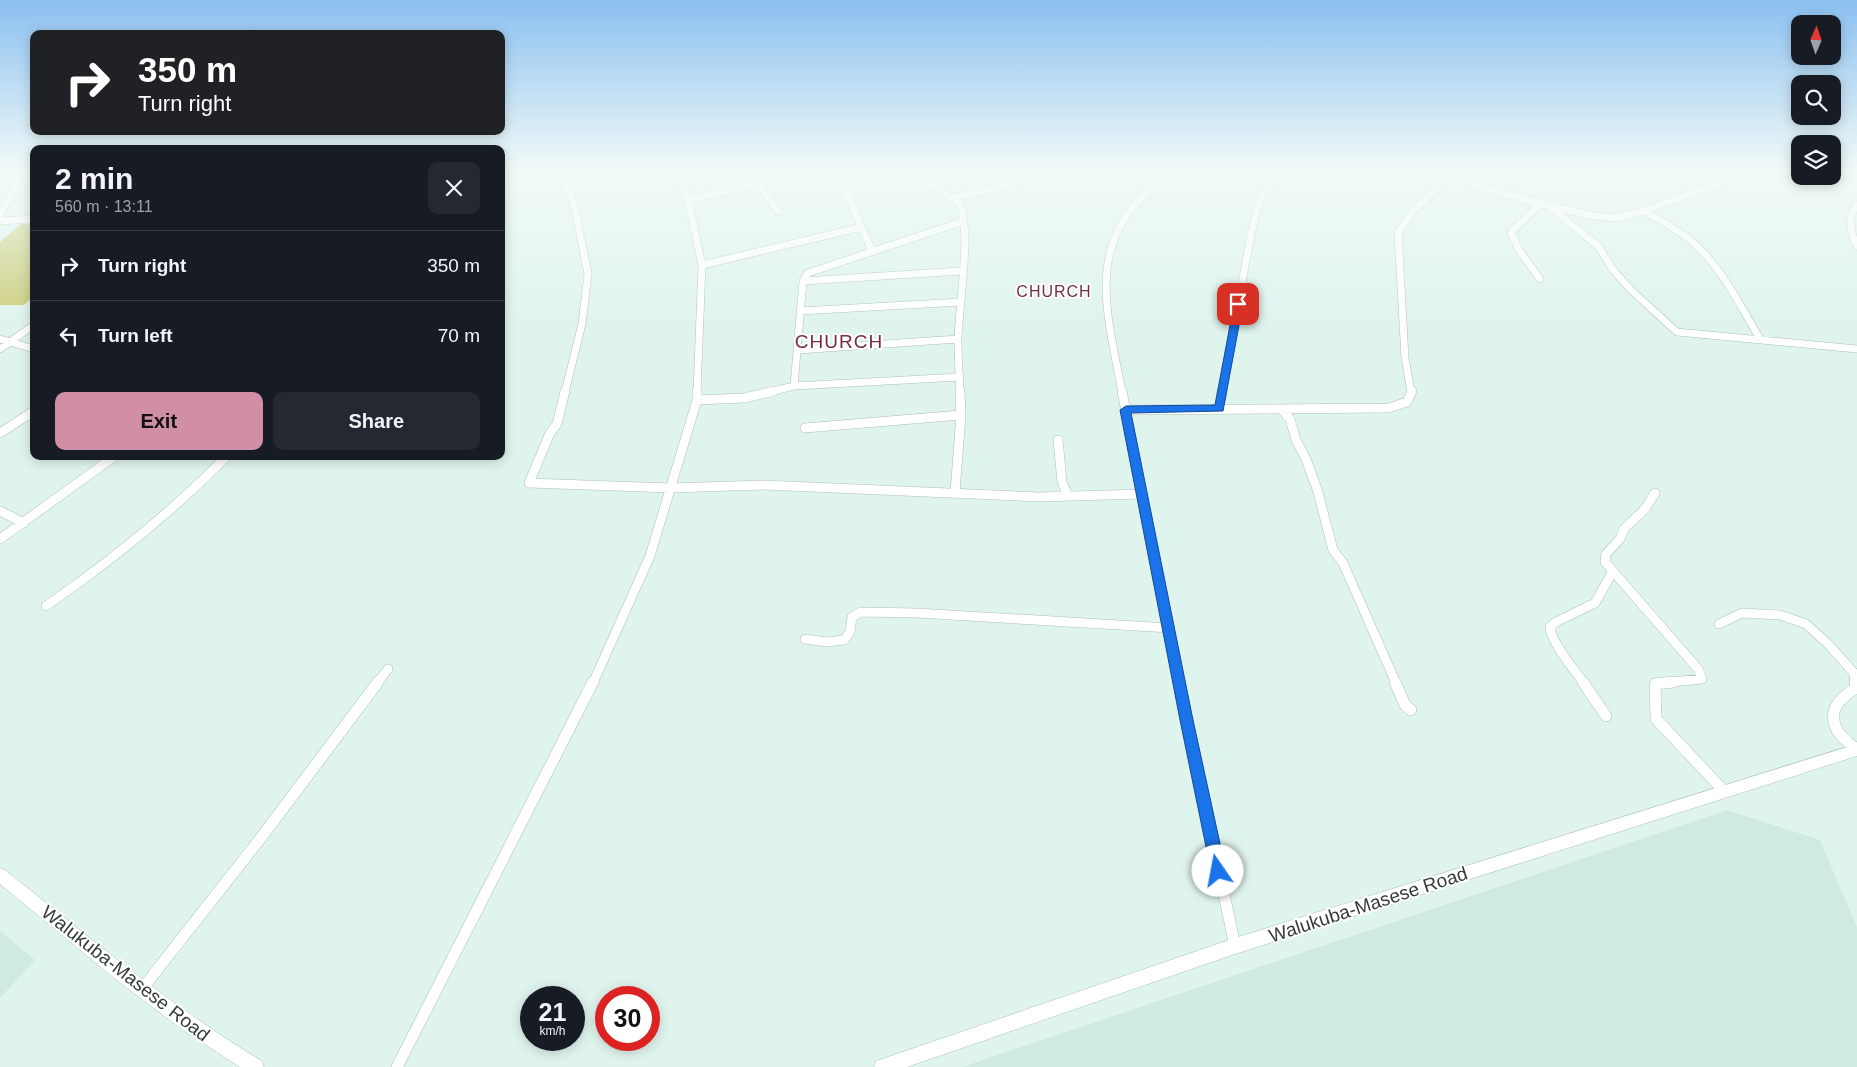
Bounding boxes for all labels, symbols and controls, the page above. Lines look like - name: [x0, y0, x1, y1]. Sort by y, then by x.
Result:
- north arrow: [1791, 15, 1841, 65]
- map controls: [1791, 15, 1841, 185]
- icon: right: [55, 50, 120, 115]
- text: 350 m: [138, 50, 237, 89]
- button: search: [1791, 75, 1841, 125]
- text: Turn right: [138, 91, 231, 116]
- button: layers: [1791, 135, 1841, 185]
- text: 2 min: [55, 162, 133, 195]
- button: close: [428, 162, 480, 214]
- text: 560 m · 13:11: [55, 198, 153, 215]
- icon: right: [55, 252, 83, 280]
- text: Turn right: [98, 255, 186, 276]
- text: 350 m: [427, 255, 480, 276]
- district label: CHURCH: [1016, 283, 1092, 300]
- pin: [1217, 283, 1259, 325]
- icon: arrive: [1224, 290, 1252, 318]
- icon: left: [55, 322, 83, 350]
- text: Turn left: [98, 325, 173, 346]
- text: 70 m: [438, 325, 480, 346]
- district label: CHURCH: [795, 331, 883, 352]
- button: Exit: [55, 392, 263, 450]
- button: Share: [273, 392, 480, 450]
- position arrow: [1191, 844, 1243, 896]
- street label: Walukuba-Masese Road: [1266, 862, 1470, 946]
- street label: Walukuba-Masese Road: [38, 901, 214, 1045]
- speed limit sign: 30: [595, 986, 660, 1051]
- text: 21: [539, 998, 566, 1026]
- text: km/h: [539, 1024, 566, 1038]

